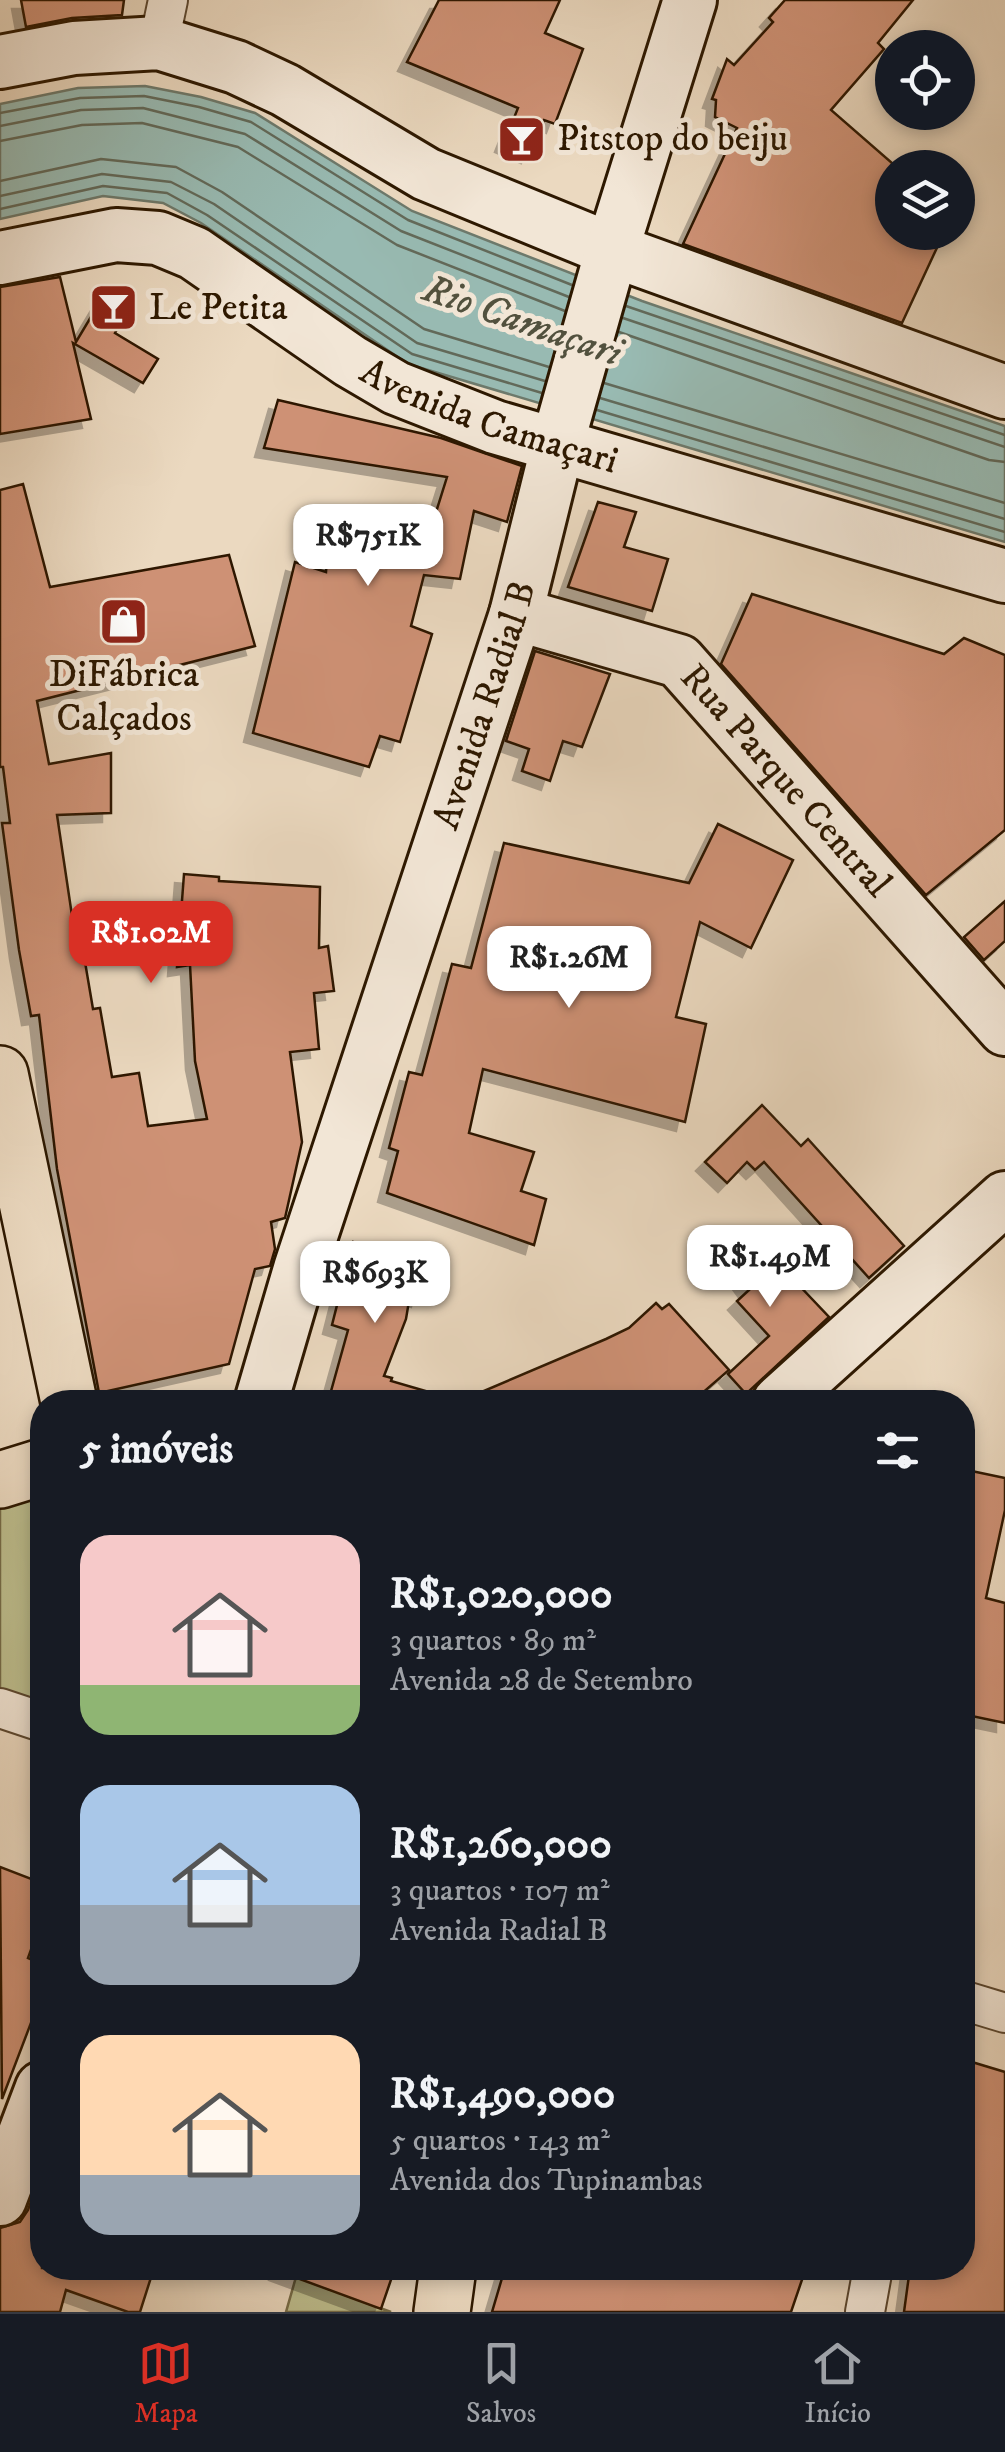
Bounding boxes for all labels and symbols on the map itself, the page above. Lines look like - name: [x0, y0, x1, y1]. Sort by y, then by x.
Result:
- bar icon: Pitstop do beiju: [496, 113, 548, 165]
- place label: Pitstop do beiju: [557, 115, 788, 163]
- water label: Rio Camaçari: [415, 264, 630, 380]
- bar icon: Le Petita: [88, 282, 140, 334]
- place label: Le Petita: [149, 284, 288, 332]
- street label: Avenida Camaçari: [351, 348, 623, 486]
- pin: R$751K: [287, 504, 449, 589]
- street label: Avenida Radial B: [423, 576, 547, 836]
- shop icon: DiFábrica Calçados: [98, 595, 150, 647]
- place label: DiFábrica Calçados: [49, 651, 199, 743]
- street label: Rua Parque Central: [669, 654, 902, 908]
- pin: R$1.02M: [59, 901, 243, 986]
- pin: R$1.26M: [477, 926, 661, 1011]
- pin: R$1.49M: [678, 1225, 862, 1310]
- pin: R$693K: [294, 1241, 456, 1326]

